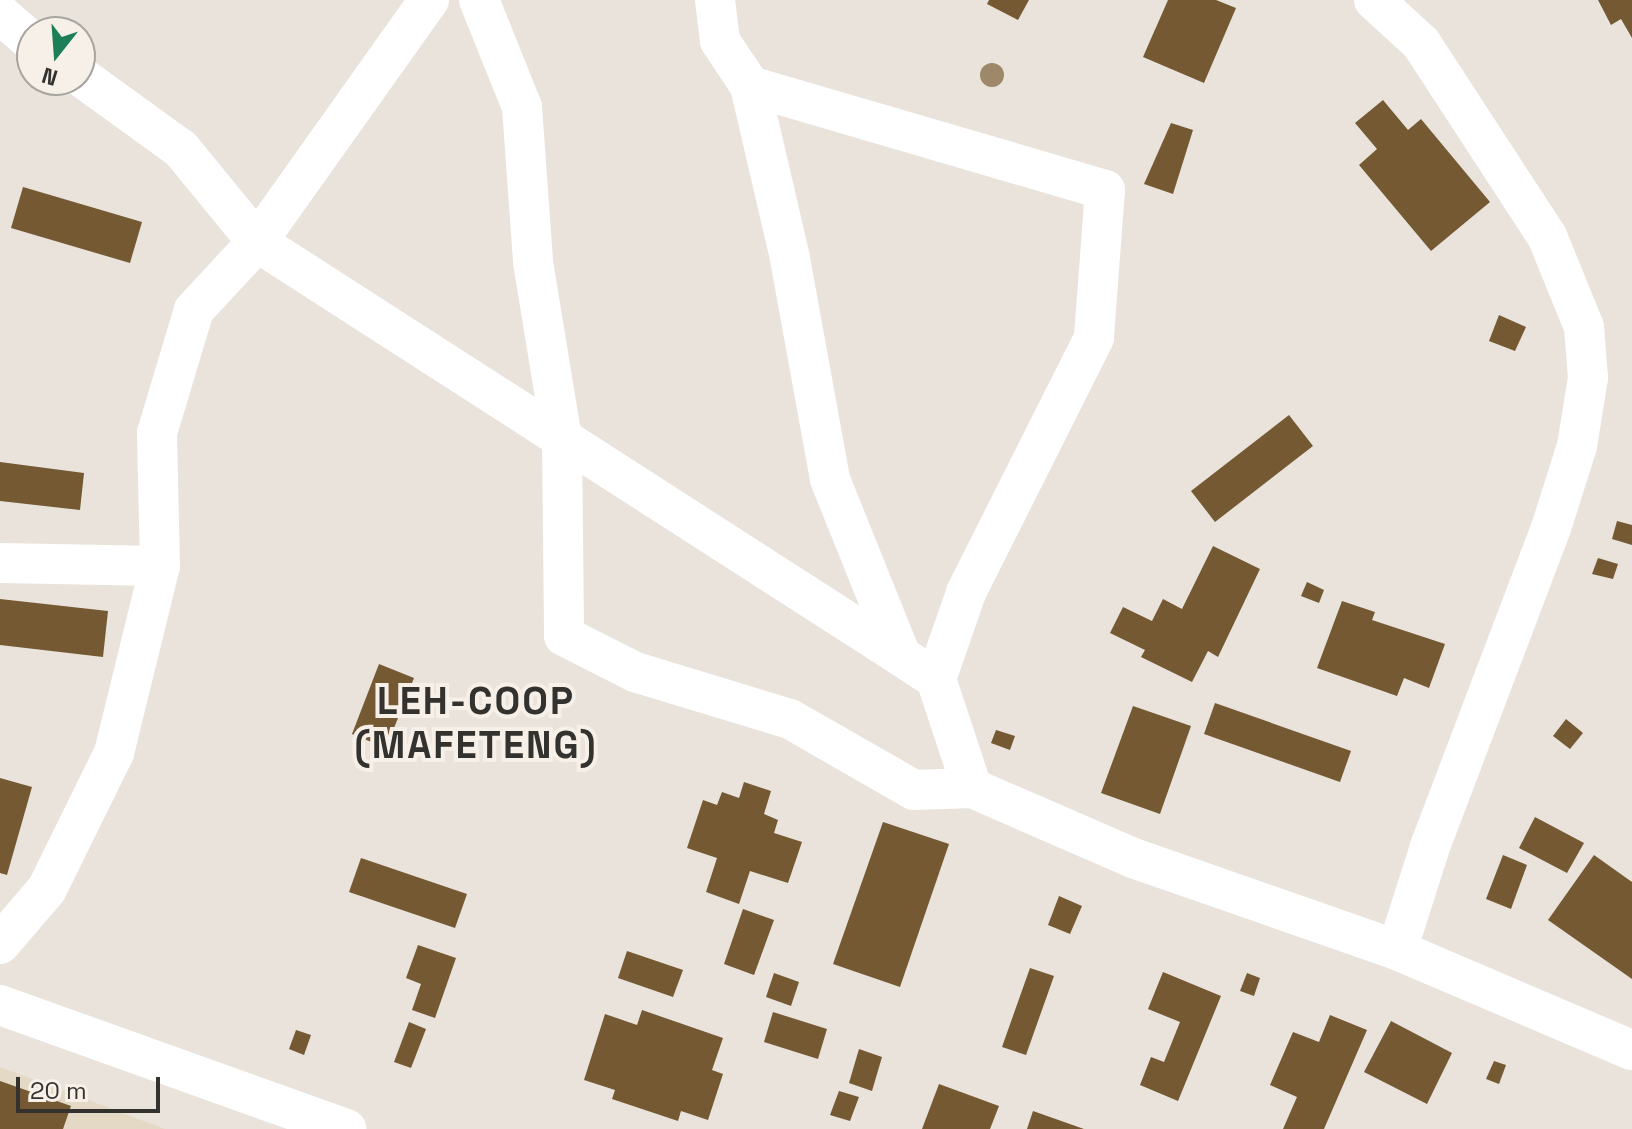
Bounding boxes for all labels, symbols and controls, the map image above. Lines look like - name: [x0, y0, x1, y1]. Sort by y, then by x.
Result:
- north arrow: [16, 16, 96, 96]
- text: N: [38, 61, 61, 93]
- district label: LEH-COOP (MAFETENG): [355, 679, 597, 768]
- scale bar: [20, 1061, 164, 1111]
- text: 20 m: [30, 1075, 87, 1106]

